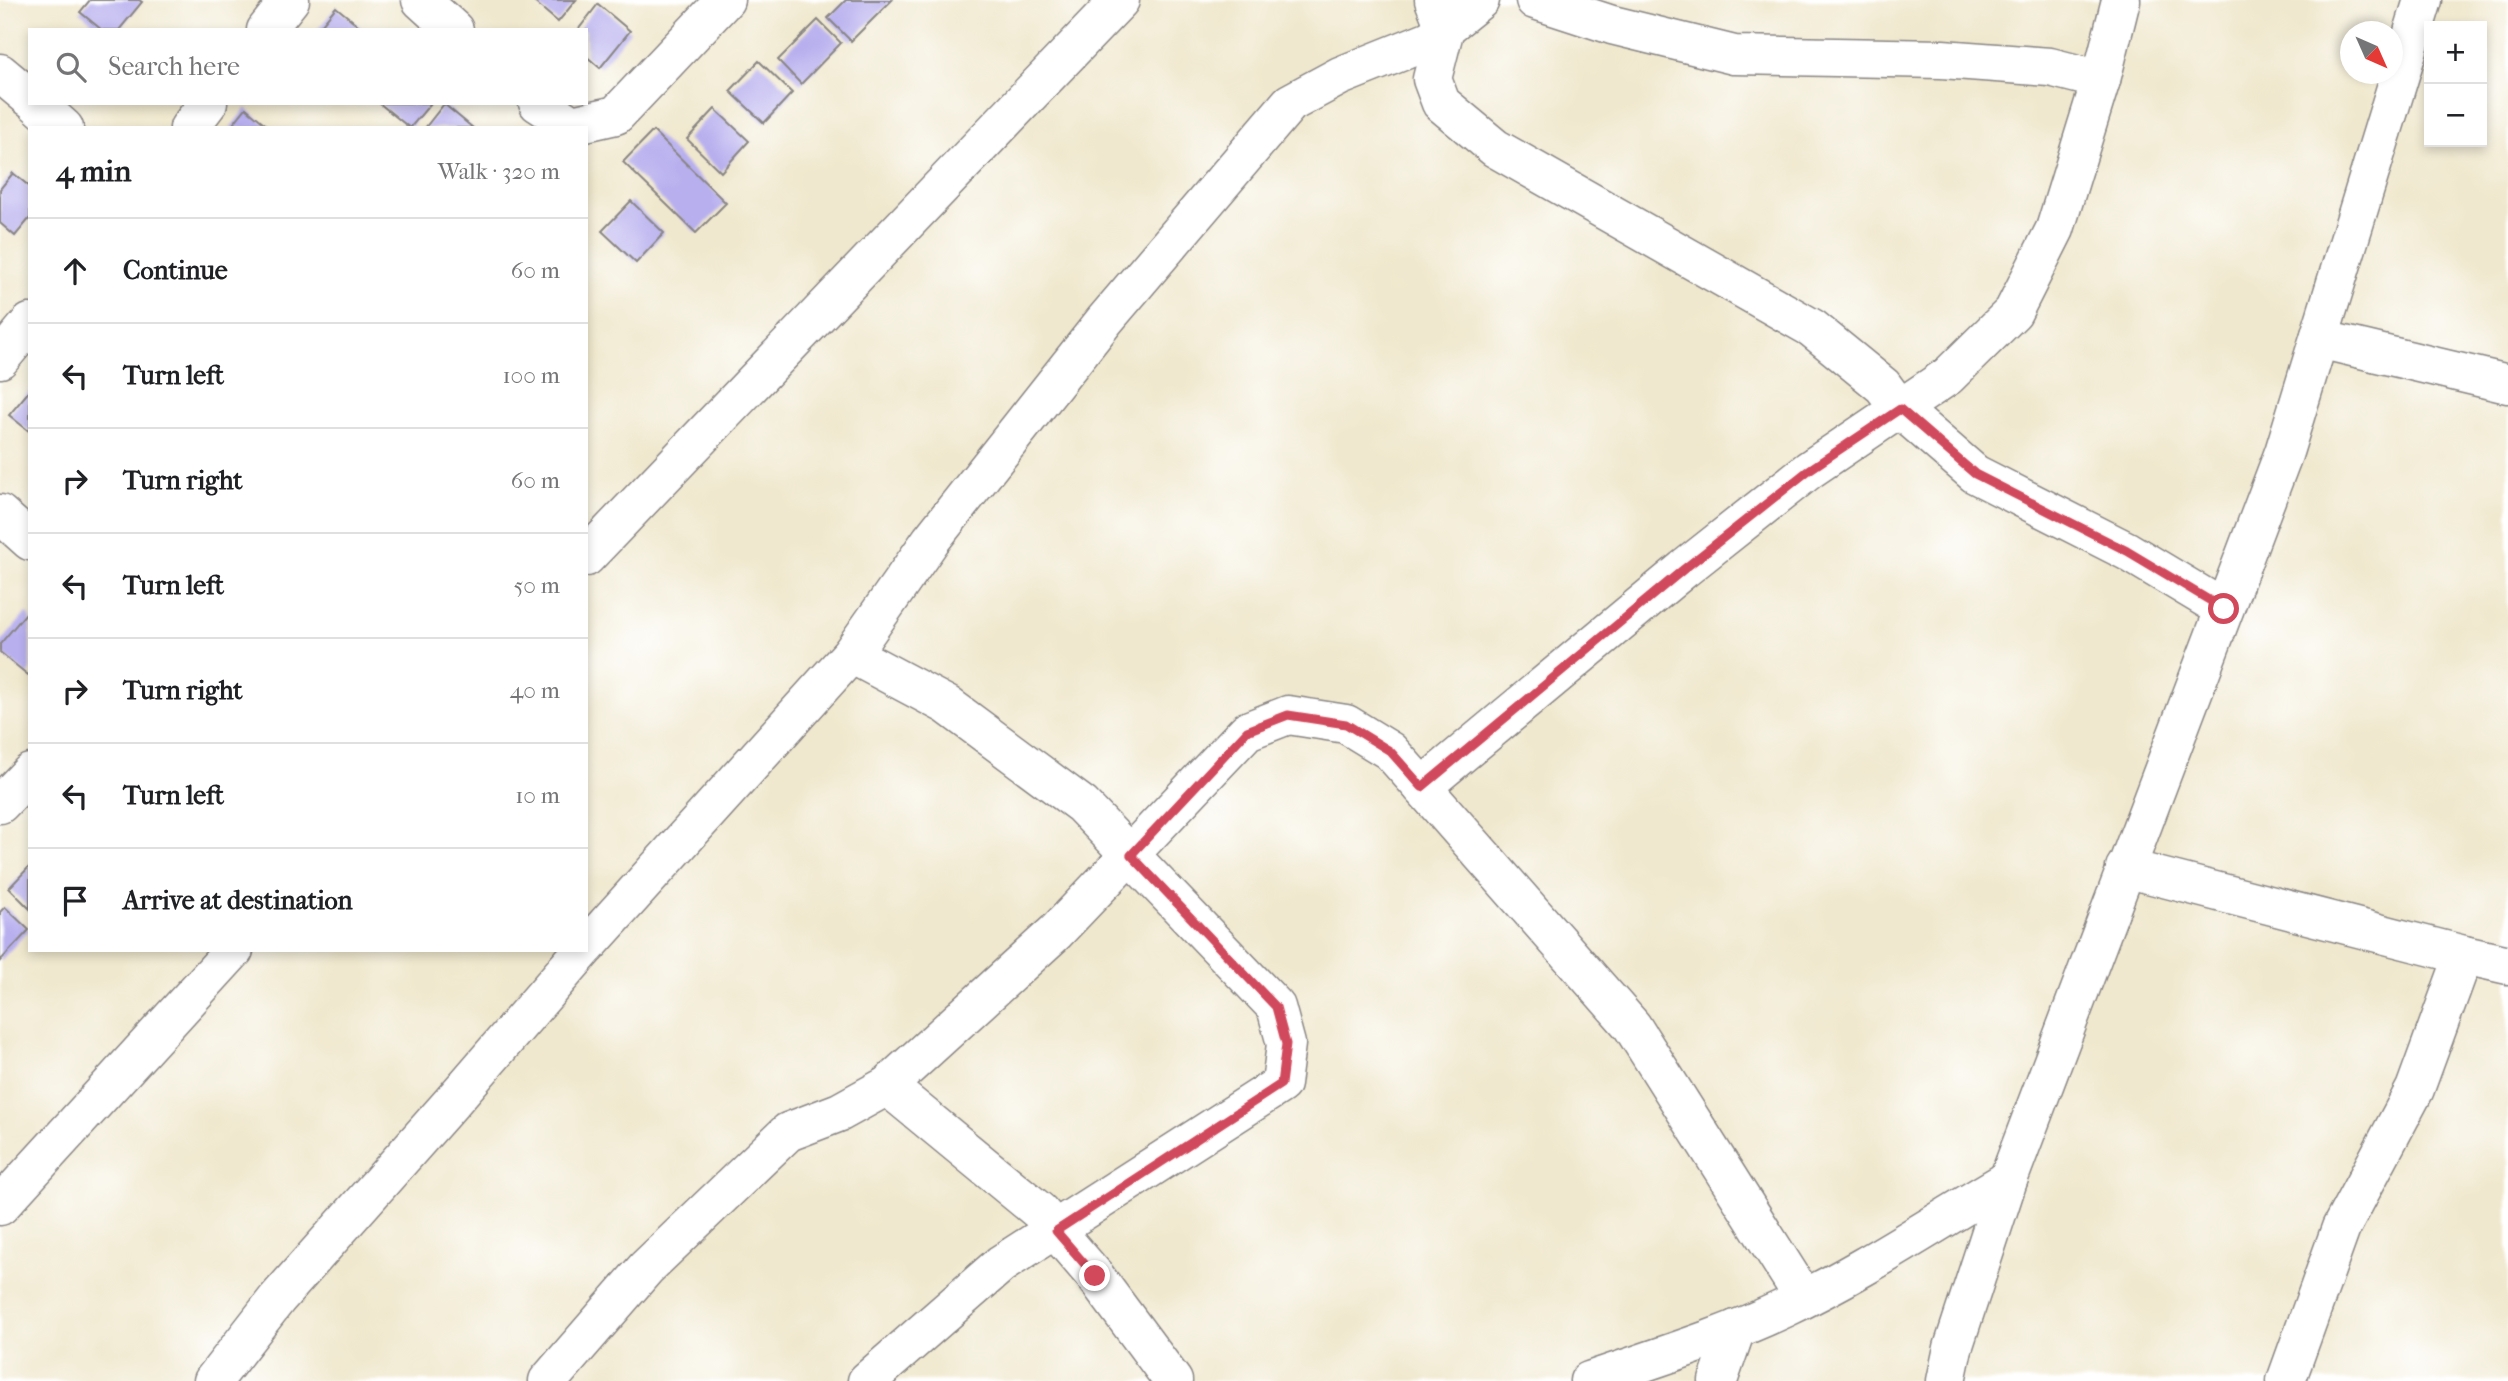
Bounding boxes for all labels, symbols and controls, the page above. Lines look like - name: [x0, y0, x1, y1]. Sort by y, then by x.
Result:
- north arrow: [2340, 21, 2403, 84]
- map controls: [2424, 21, 2487, 147]
- button: +: [2424, 21, 2487, 84]
- search box: [28, 28, 588, 105]
- icon: search: [52, 48, 90, 86]
- text: Search here: [108, 51, 240, 82]
- button: −: [2424, 84, 2487, 147]
- text: 4 min: [56, 154, 131, 189]
- text: Walk · 320 m: [438, 158, 560, 185]
- icon: ahead: [56, 252, 94, 290]
- text: Continue: [123, 255, 228, 286]
- text: 60 m: [511, 257, 560, 284]
- icon: left: [56, 357, 94, 395]
- text: Turn left: [123, 360, 224, 391]
- text: 100 m: [502, 362, 560, 389]
- icon: right: [56, 462, 94, 500]
- text: Turn right: [123, 465, 243, 496]
- text: 60 m: [511, 467, 560, 494]
- icon: left: [56, 567, 94, 605]
- text: Turn left: [123, 570, 224, 601]
- text: 50 m: [513, 572, 560, 599]
- route start: [2208, 593, 2239, 624]
- icon: right: [56, 672, 94, 710]
- text: Turn right: [123, 675, 243, 706]
- text: 40 m: [510, 677, 560, 704]
- icon: left: [56, 777, 94, 815]
- text: Turn left: [123, 780, 224, 811]
- text: 10 m: [515, 782, 560, 809]
- icon: arrive: [56, 882, 94, 920]
- text: Arrive at destination: [123, 885, 353, 916]
- route end: [1079, 1260, 1110, 1291]

